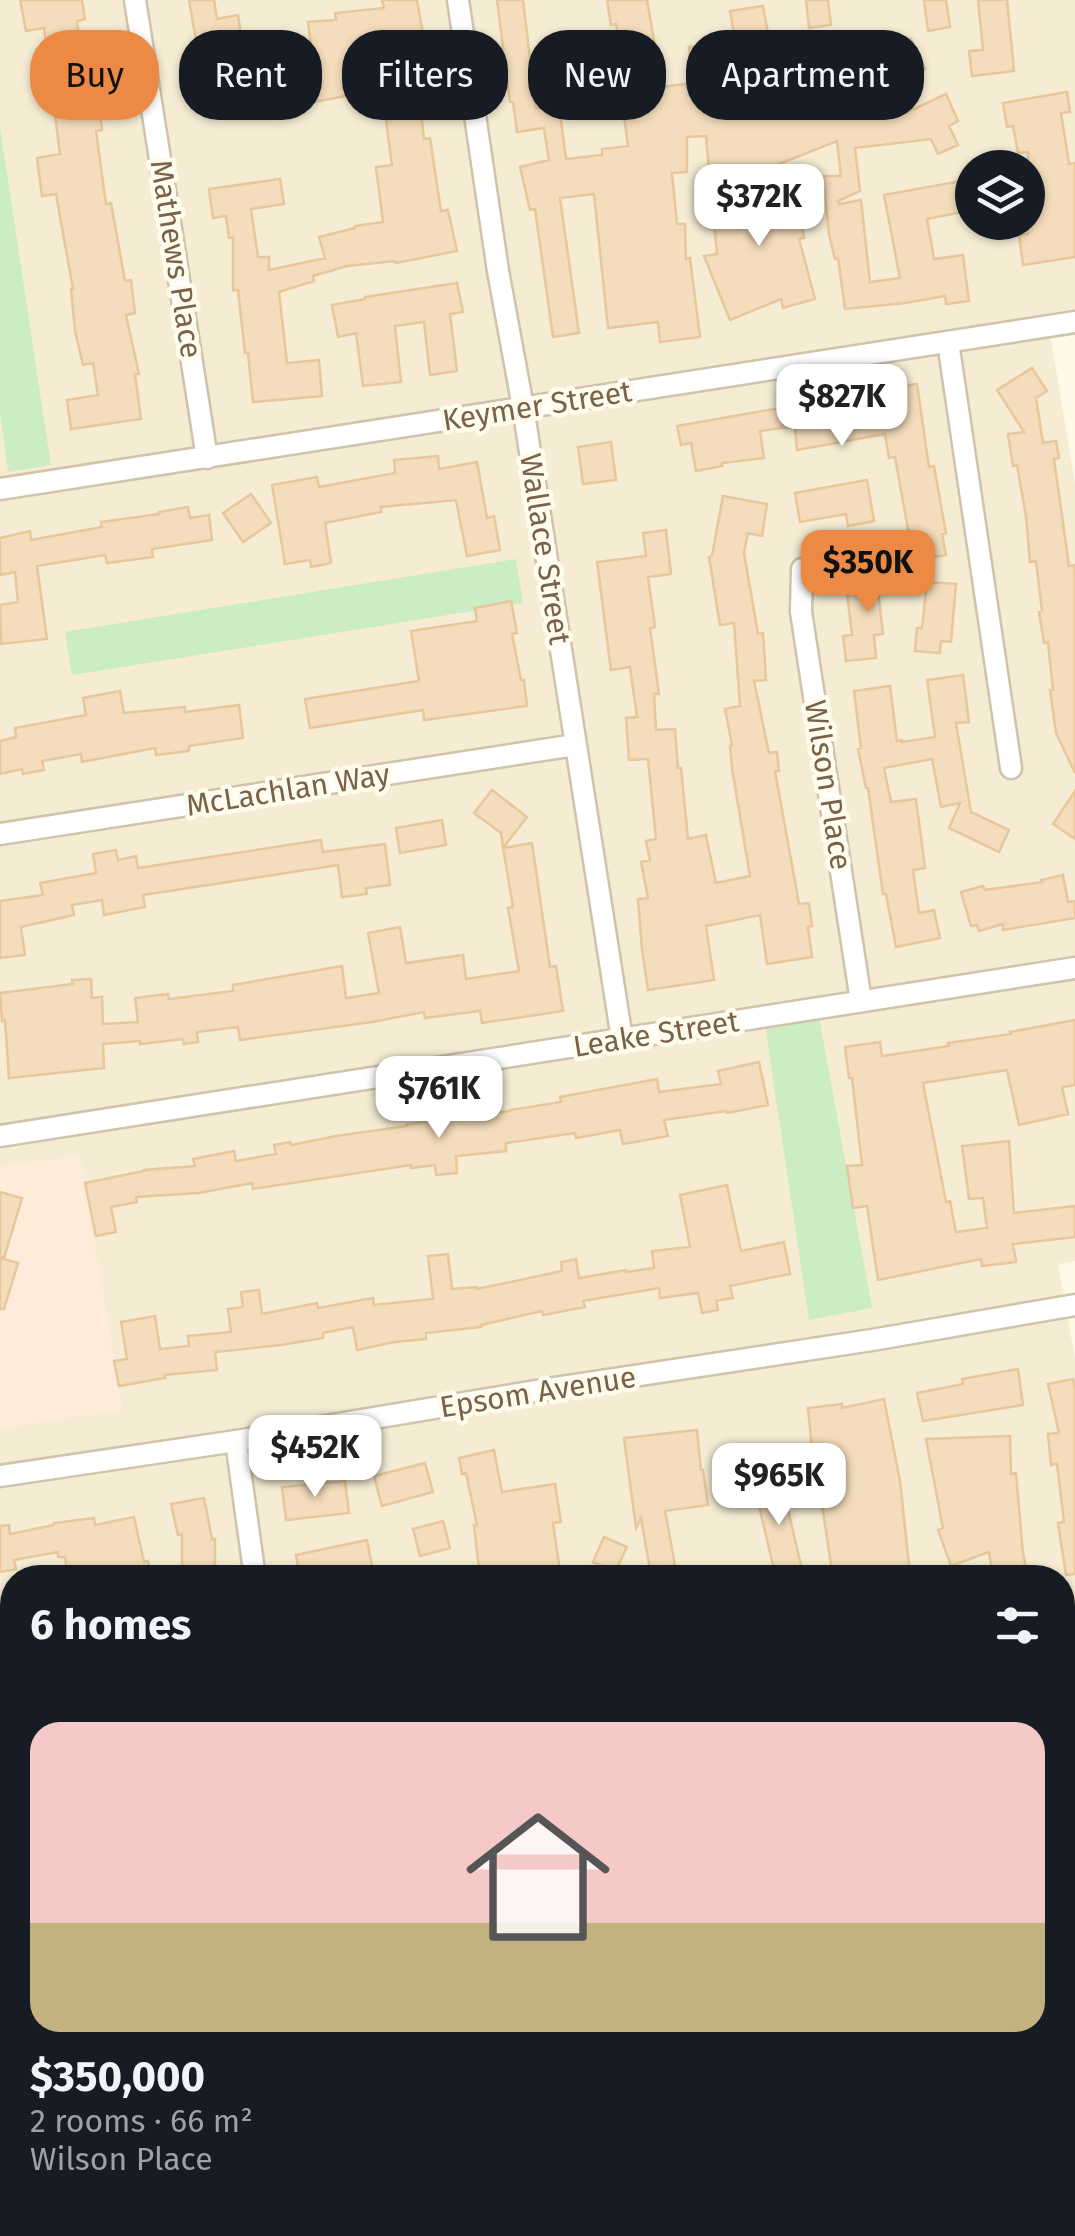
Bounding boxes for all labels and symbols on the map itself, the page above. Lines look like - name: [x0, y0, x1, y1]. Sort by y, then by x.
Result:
- street label: Mathews Place: [143, 157, 209, 361]
- pin: $372K: [689, 164, 829, 249]
- pin: $827K: [772, 364, 912, 449]
- street label: Keymer Street: [440, 373, 634, 439]
- street label: Wallace Street: [512, 451, 578, 647]
- pin: $350K: [798, 530, 938, 615]
- street label: Wilson Place: [797, 698, 859, 872]
- street label: McLachlan Way: [184, 756, 393, 824]
- street label: Leake Street: [571, 1003, 742, 1065]
- pin: $761K: [369, 1056, 509, 1141]
- street label: Epsom Avenue: [437, 1359, 639, 1425]
- pin: $452K: [245, 1415, 385, 1500]
- pin: $965K: [709, 1443, 849, 1528]

